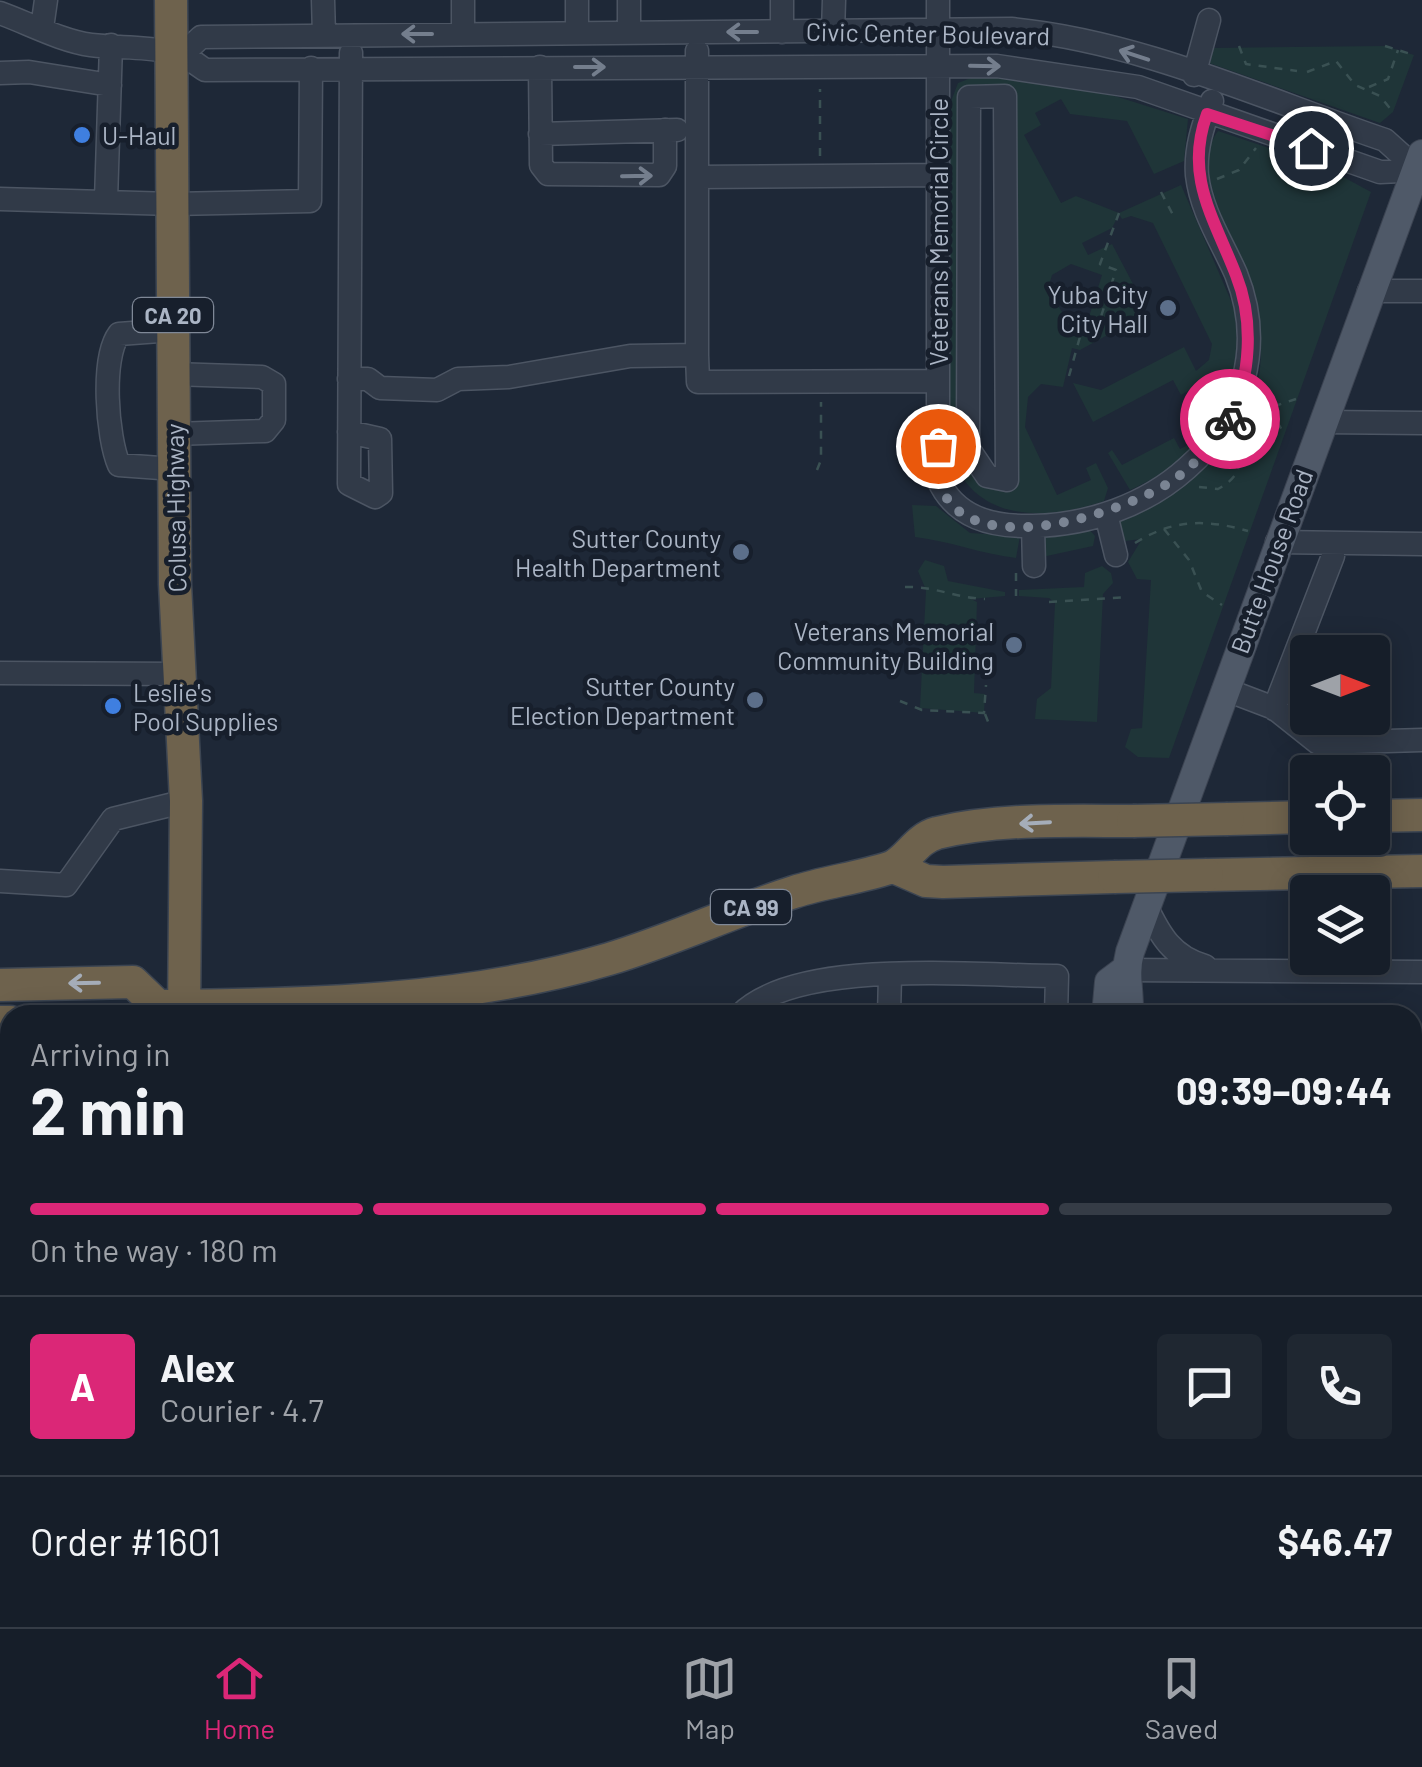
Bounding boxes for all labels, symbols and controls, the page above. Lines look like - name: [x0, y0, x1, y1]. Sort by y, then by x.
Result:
- street label: Civic Center Boulevard: [806, 16, 1050, 50]
- one-way arrow: [726, 22, 758, 42]
- one-way arrow: [401, 24, 434, 44]
- one-way arrow: [1118, 44, 1150, 62]
- one-way arrow: [968, 56, 1001, 76]
- one-way arrow: [574, 57, 606, 76]
- street label: Veterans Memorial Circle: [923, 98, 953, 366]
- pin: [1269, 106, 1354, 191]
- place label: U-Haul: [102, 120, 176, 150]
- icon: home: [1284, 121, 1339, 176]
- marker: U-Haul: [71, 124, 93, 146]
- one-way arrow: [620, 167, 652, 186]
- place label: Yuba City City Hall: [1048, 279, 1148, 338]
- marker: Yuba City City Hall: [1157, 297, 1179, 319]
- road number: CA 20: [133, 298, 213, 332]
- courier: [1180, 369, 1280, 469]
- icon: bike: [1203, 392, 1258, 447]
- pin: [896, 404, 981, 489]
- icon: bag: [911, 419, 966, 474]
- street label: Colusa Highway: [159, 423, 191, 593]
- street label: Butte House Road: [1224, 465, 1318, 657]
- place label: Sutter County Health Department: [515, 523, 721, 582]
- marker: Sutter County Health Department: [730, 541, 752, 563]
- place label: Veterans Memorial Community Building: [777, 616, 994, 675]
- marker: Veterans Memorial Community Building: [1003, 634, 1025, 656]
- north arrow: [1290, 635, 1390, 735]
- map controls: [1290, 635, 1390, 975]
- place label: Sutter County Election Department: [510, 671, 735, 730]
- place label: Leslie's Pool Supplies: [133, 677, 278, 736]
- marker: Sutter County Election Department: [744, 689, 766, 711]
- marker: Leslie's Pool Supplies: [102, 695, 124, 717]
- button: locate: [1290, 755, 1390, 855]
- one-way arrow: [1020, 814, 1052, 833]
- button: layers: [1290, 875, 1390, 975]
- road number: CA 99: [711, 890, 791, 924]
- one-way arrow: [68, 974, 100, 993]
- text: Arriving in: [30, 1034, 170, 1072]
- text: 09:39–09:44: [1176, 1067, 1392, 1113]
- text: 2 min: [30, 1070, 186, 1148]
- text: On the way · 180 m: [30, 1230, 278, 1268]
- button: chat: [1157, 1334, 1262, 1439]
- button: phone: [1287, 1334, 1392, 1439]
- text: Alex: [160, 1344, 235, 1390]
- text: A: [70, 1363, 95, 1409]
- text: Courier · 4.7: [160, 1390, 324, 1428]
- text: Order #1601: [30, 1518, 221, 1564]
- text: $46.47: [1278, 1518, 1392, 1564]
- tab: Home: [204, 1651, 275, 1745]
- tab: Map: [682, 1651, 737, 1745]
- tab: Saved: [1145, 1651, 1218, 1745]

